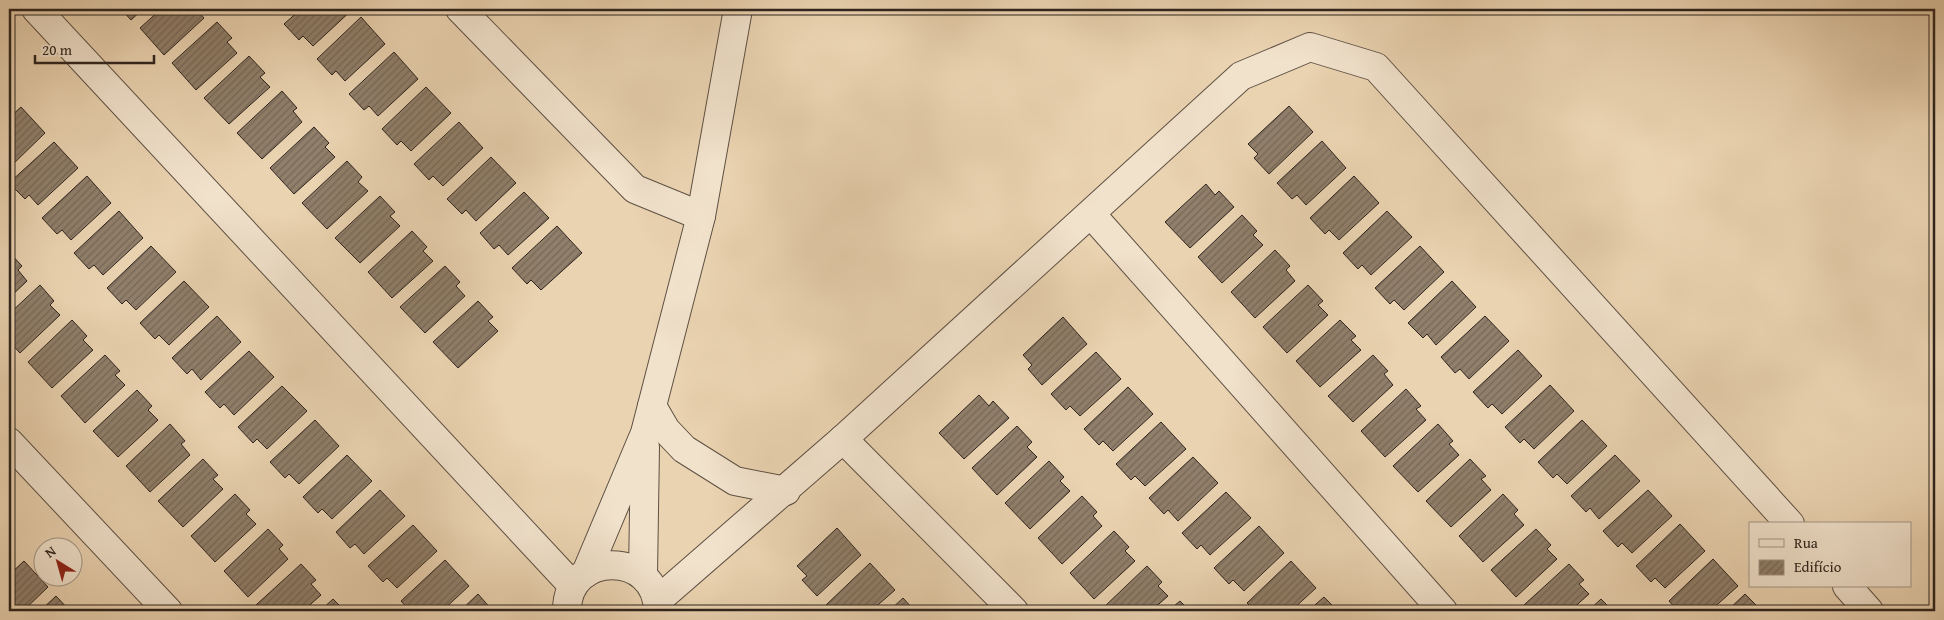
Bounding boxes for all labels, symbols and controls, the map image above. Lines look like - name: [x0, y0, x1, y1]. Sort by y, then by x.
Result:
- scale bar: [35, 32, 154, 64]
- text: 20 m: [42, 39, 73, 60]
- legend: [1749, 522, 1912, 588]
- text: Rua: [1794, 532, 1818, 553]
- north arrow: [32, 538, 82, 588]
- text: N: [40, 540, 60, 562]
- text: Edifício: [1794, 556, 1842, 577]

